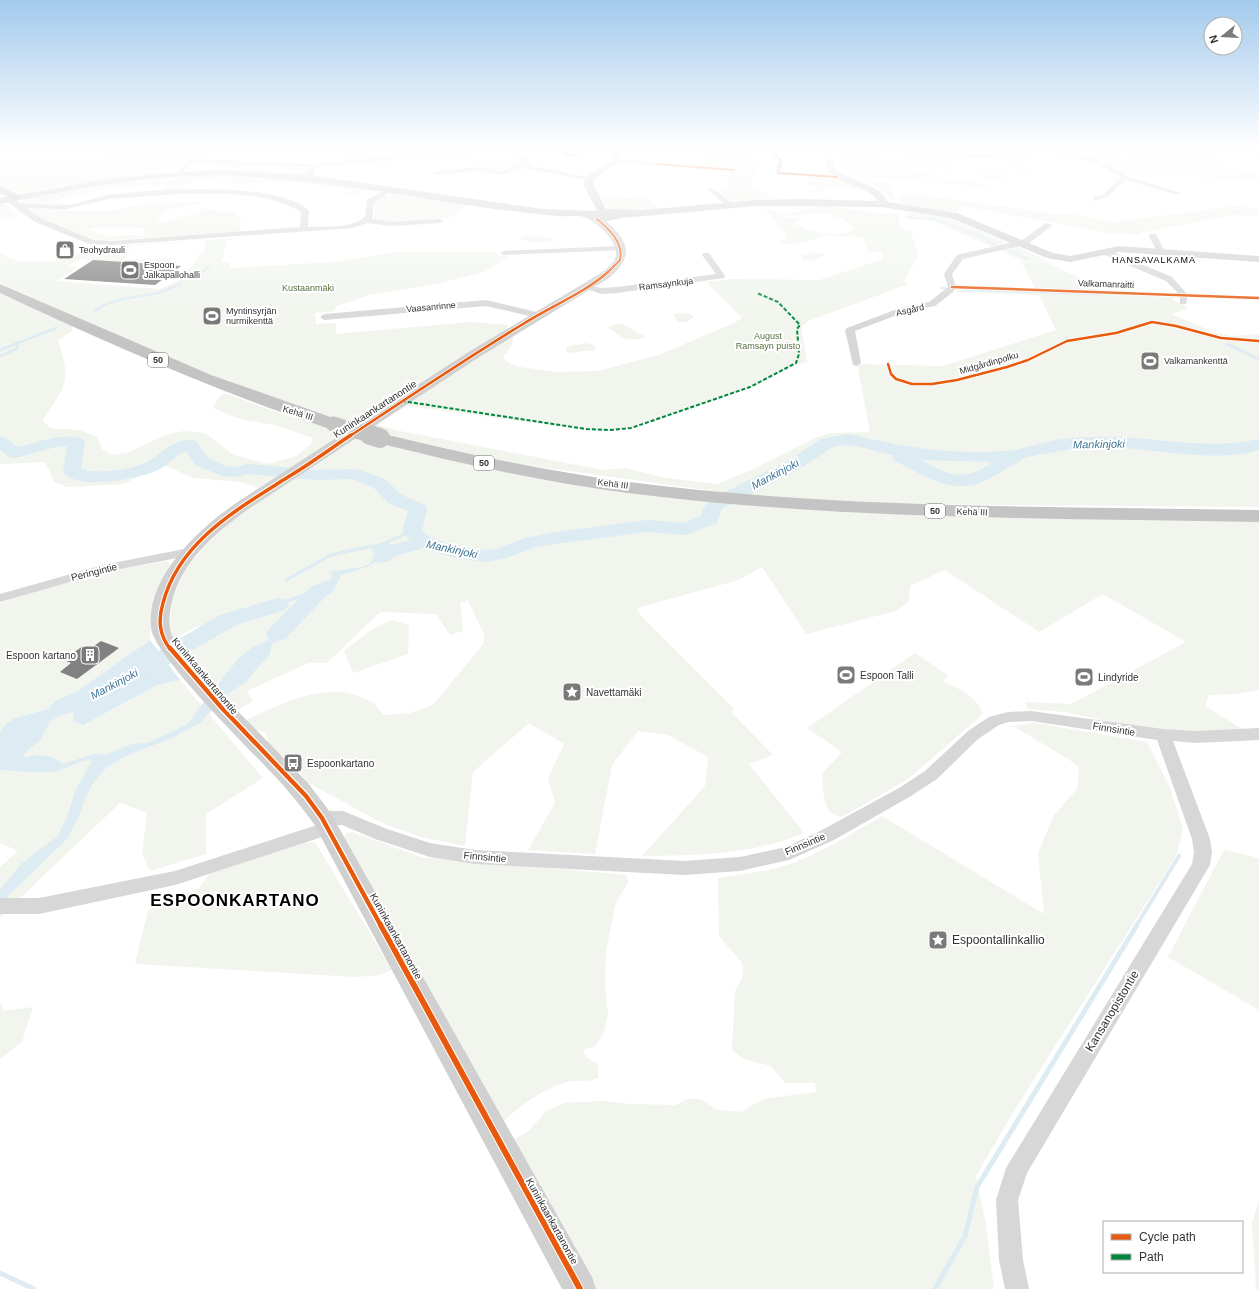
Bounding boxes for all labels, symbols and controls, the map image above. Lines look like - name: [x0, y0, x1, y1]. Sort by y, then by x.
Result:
- north arrow: [1203, 16, 1243, 56]
- text: N: [1207, 33, 1220, 45]
- shop icon: Teohydrauli: [54, 239, 76, 261]
- place label: Teohydrauli: [79, 245, 125, 255]
- district label: HANSAVALKAMA: [1112, 255, 1196, 265]
- sports icon: Espoon Jalkapallohalli: [119, 259, 141, 281]
- place label: Espoon Jalkapallohalli: [144, 260, 200, 280]
- street label: Ramsaynkuja: [638, 276, 694, 292]
- street label: Valkamanraitti: [1078, 278, 1134, 290]
- park label: Kustaanmäki: [282, 283, 334, 293]
- street label: Vaasanrinne: [406, 300, 456, 314]
- street label: Asgård: [895, 302, 925, 318]
- sports icon: Myntinsyrjän nurmikenttä: [201, 305, 223, 327]
- place label: Myntinsyrjän nurmikenttä: [226, 306, 277, 326]
- park label: August Ramsayn puisto: [736, 331, 800, 351]
- street label: Midgårdinpolku: [958, 350, 1020, 376]
- sports icon: Valkamankenttä: [1139, 350, 1161, 372]
- road number: 50: [148, 353, 168, 367]
- place label: Valkamankenttä: [1164, 356, 1228, 366]
- street label: Kuninkaankartanontie: [331, 378, 419, 440]
- street label: Kehä III: [282, 404, 314, 422]
- water label: Mankinjoki: [1073, 438, 1126, 450]
- road number: 50: [474, 456, 494, 470]
- water label: Mankinjoki: [749, 456, 801, 491]
- street label: Kehä III: [597, 477, 629, 491]
- road number: 50: [925, 504, 945, 518]
- street label: Kehä III: [956, 506, 988, 518]
- water label: Mankinjoki: [425, 538, 479, 560]
- street label: Peringintie: [70, 561, 119, 583]
- street label: Kuninkaankartanontie: [170, 635, 241, 717]
- building icon: Espoon kartano: [79, 644, 101, 666]
- place label: Espoon kartano: [6, 650, 76, 661]
- sports icon: Espoon Talli: [835, 664, 857, 686]
- water label: Mankinjoki: [88, 666, 140, 701]
- sports icon: Lindyride: [1073, 666, 1095, 688]
- place label: Espoon Talli: [860, 670, 914, 681]
- place label: Lindyride: [1098, 672, 1139, 683]
- place icon: Navettamäki: [561, 681, 583, 703]
- place label: Navettamäki: [586, 687, 642, 698]
- street label: Finnsintie: [1092, 720, 1136, 738]
- bus stop icon: Espoonkartano: [282, 752, 304, 774]
- place label: Espoonkartano: [307, 758, 375, 769]
- street label: Finnsintie: [783, 830, 827, 857]
- street label: Finnsintie: [463, 850, 507, 864]
- district label: ESPOONKARTANO: [150, 891, 320, 910]
- street label: Kuninkaankartanontie: [368, 891, 424, 981]
- place icon: Espoontallinkallio: [927, 929, 949, 951]
- place label: Espoontallinkallio: [952, 933, 1045, 947]
- street label: Kansanopistontie: [1082, 968, 1142, 1054]
- street label: Kuninkaankartanontie: [524, 1176, 580, 1266]
- legend: [1103, 1221, 1243, 1273]
- text: Cycle path: [1139, 1230, 1196, 1244]
- text: Path: [1139, 1250, 1164, 1264]

